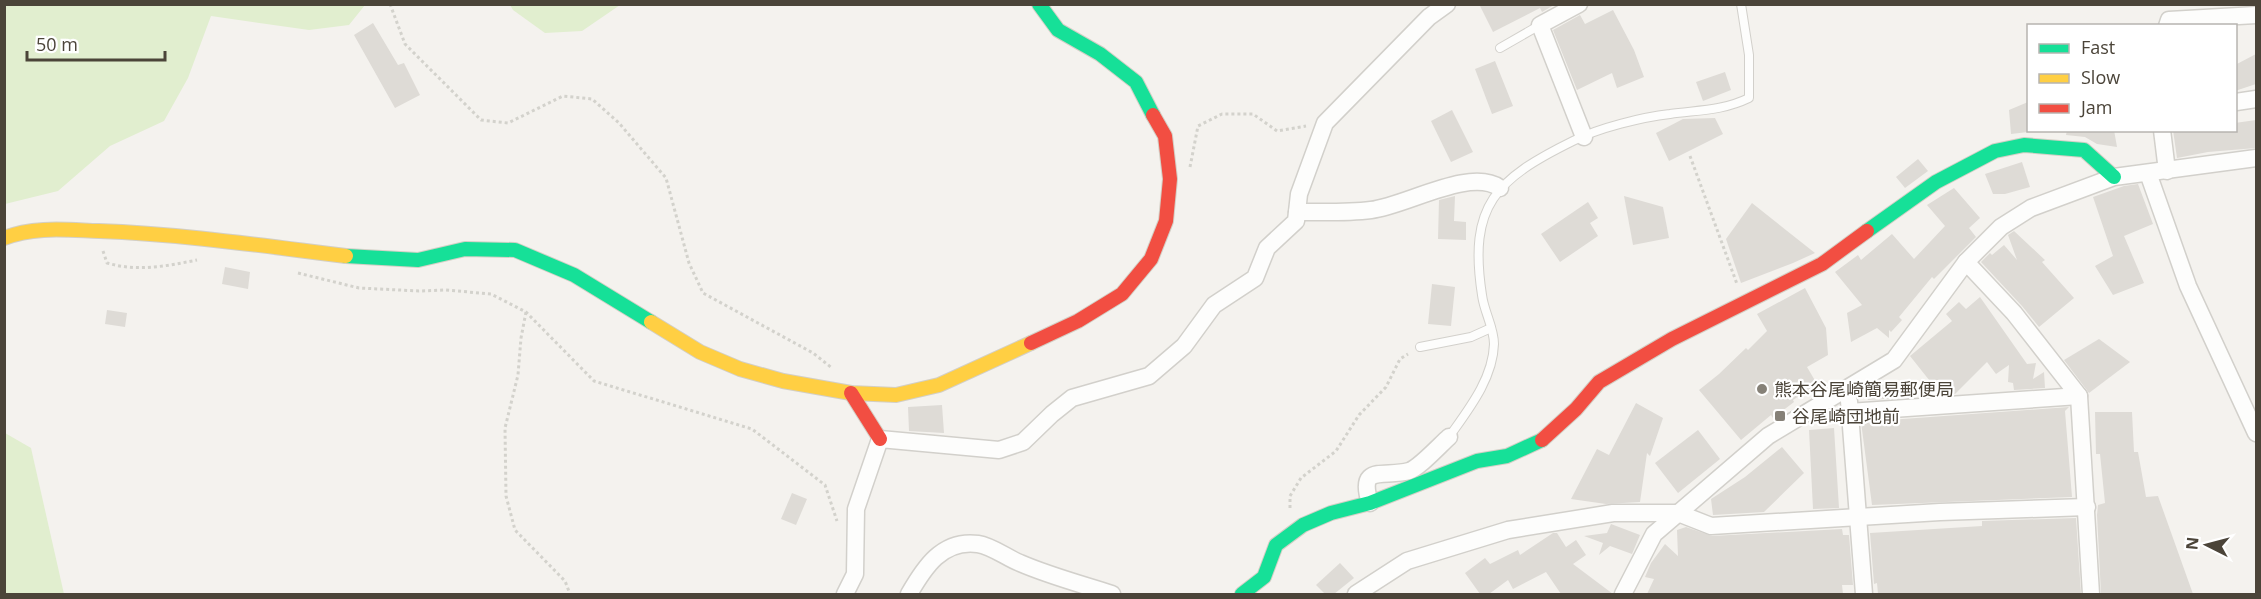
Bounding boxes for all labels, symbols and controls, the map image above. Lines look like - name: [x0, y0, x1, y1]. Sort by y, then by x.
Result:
- scale bar: [27, 24, 165, 62]
- legend: [2027, 24, 2237, 132]
- text: 50 m: [36, 32, 78, 56]
- text: Fast: [2081, 35, 2115, 59]
- text: Slow: [2081, 65, 2120, 89]
- text: Jam: [2079, 95, 2113, 119]
- place label: 熊本谷尾崎簡易郵便局: [1774, 377, 1954, 401]
- marker: 熊本谷尾崎簡易郵便局: [1755, 382, 1769, 396]
- place label: 谷尾崎団地前: [1792, 404, 1900, 428]
- marker: 谷尾崎団地前: [1773, 409, 1787, 423]
- north arrow: [2177, 515, 2237, 575]
- text: N: [2180, 536, 2204, 551]

